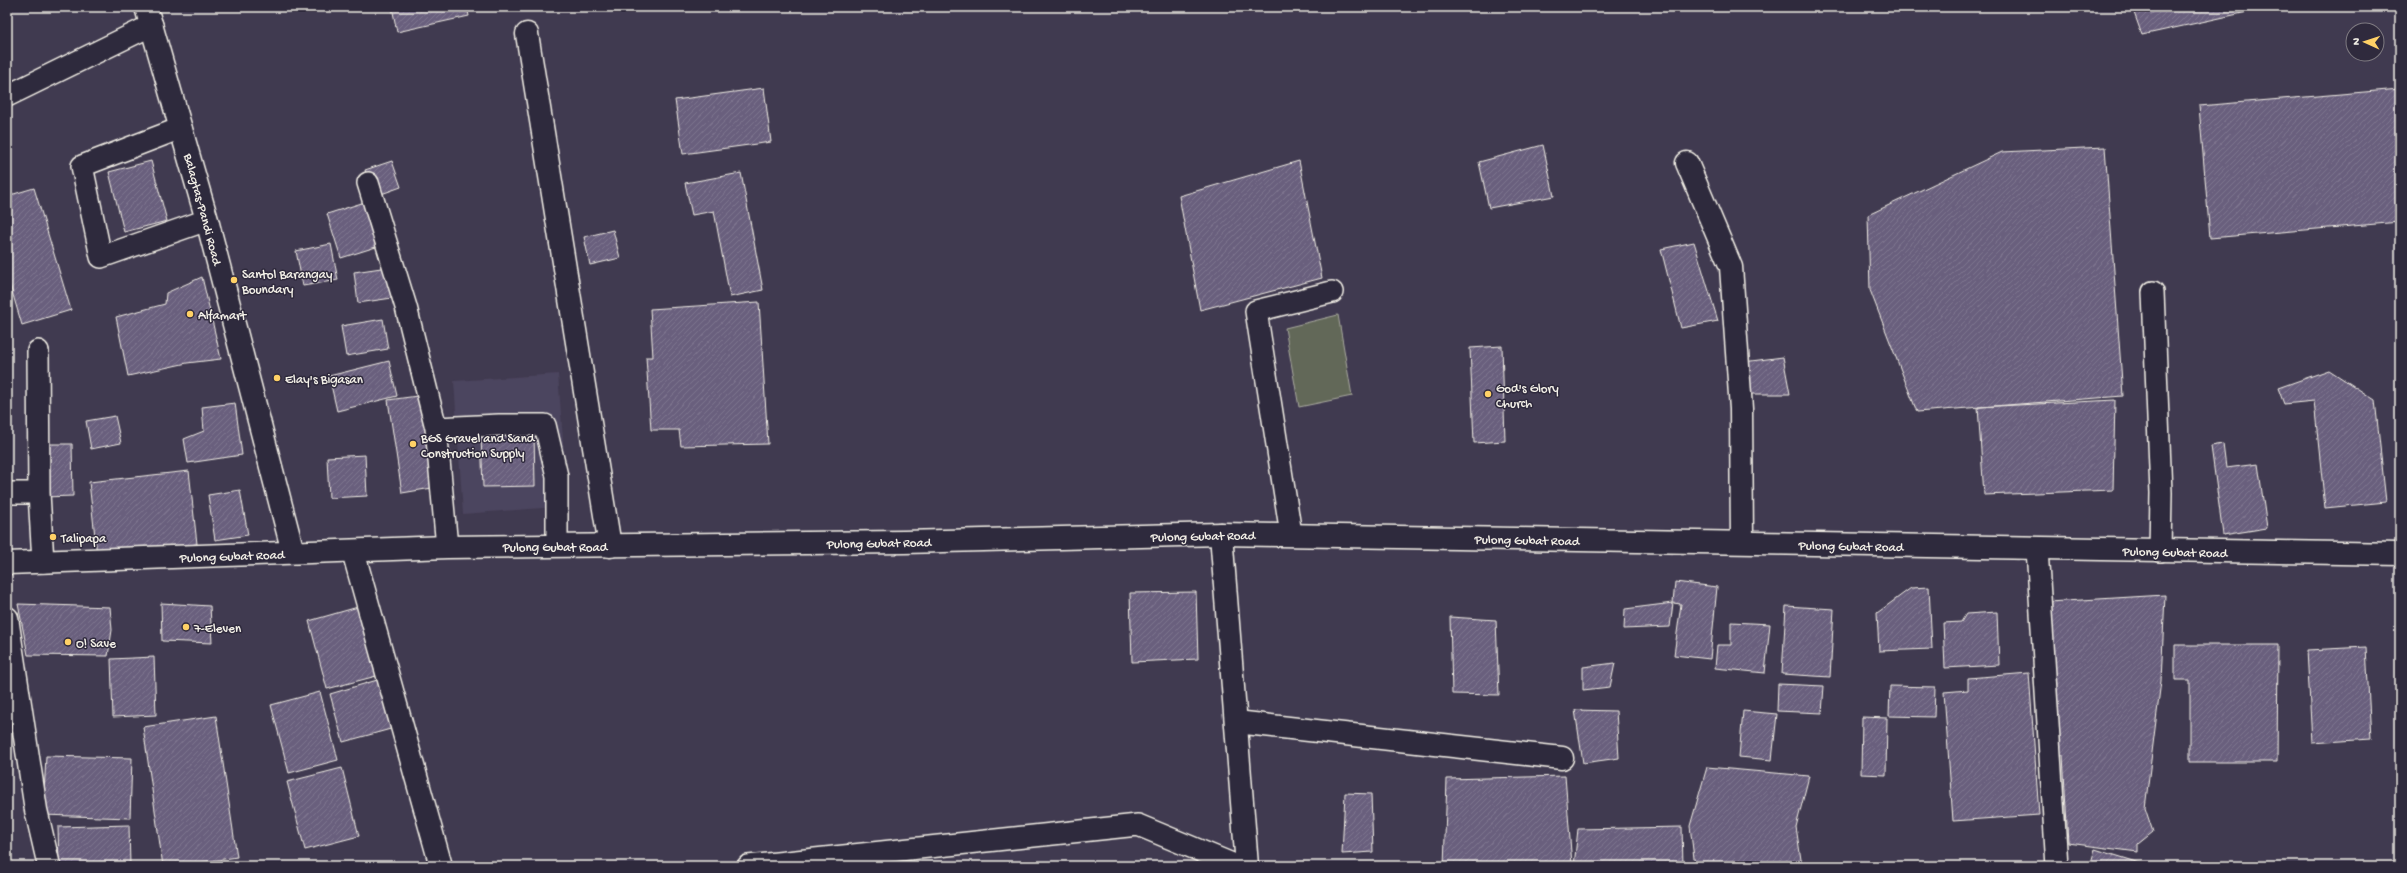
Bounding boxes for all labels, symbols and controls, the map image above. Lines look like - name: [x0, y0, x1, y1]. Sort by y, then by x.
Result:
- north arrow: [2345, 22, 2385, 62]
- text: N: [2351, 38, 2363, 45]
- street label: Balagtas-Pandi Road: [179, 151, 224, 269]
- place label: Santol Barangay Boundary: [241, 268, 333, 298]
- marker: Santol Barangay Boundary: [229, 275, 239, 285]
- marker: Alfamart: [185, 309, 195, 319]
- place label: Alfamart: [198, 309, 248, 324]
- marker: Elay's Bigasan: [272, 373, 282, 383]
- place label: Elay's Bigasan: [285, 373, 364, 388]
- place label: God's Glory Church: [1496, 382, 1559, 412]
- marker: God's Glory Church: [1483, 389, 1493, 399]
- place label: BGS Gravel and Sand Construction Supply: [420, 432, 536, 462]
- marker: BGS Gravel and Sand Construction Supply: [408, 439, 418, 449]
- street label: Pulong Gubat Road: [1150, 529, 1257, 546]
- marker: Talipapa: [48, 532, 58, 542]
- place label: Talipapa: [60, 532, 107, 547]
- street label: Pulong Gubat Road: [1473, 533, 1581, 550]
- street label: Pulong Gubat Road: [826, 536, 933, 553]
- street label: Pulong Gubat Road: [1797, 539, 1905, 556]
- street label: Pulong Gubat Road: [502, 541, 609, 556]
- street label: Pulong Gubat Road: [2121, 545, 2229, 562]
- street label: Pulong Gubat Road: [179, 548, 286, 567]
- marker: 7-Eleven: [181, 622, 191, 632]
- place label: 7-Eleven: [193, 622, 242, 637]
- marker: O! Save: [63, 637, 73, 647]
- place label: O! Save: [76, 637, 116, 652]

